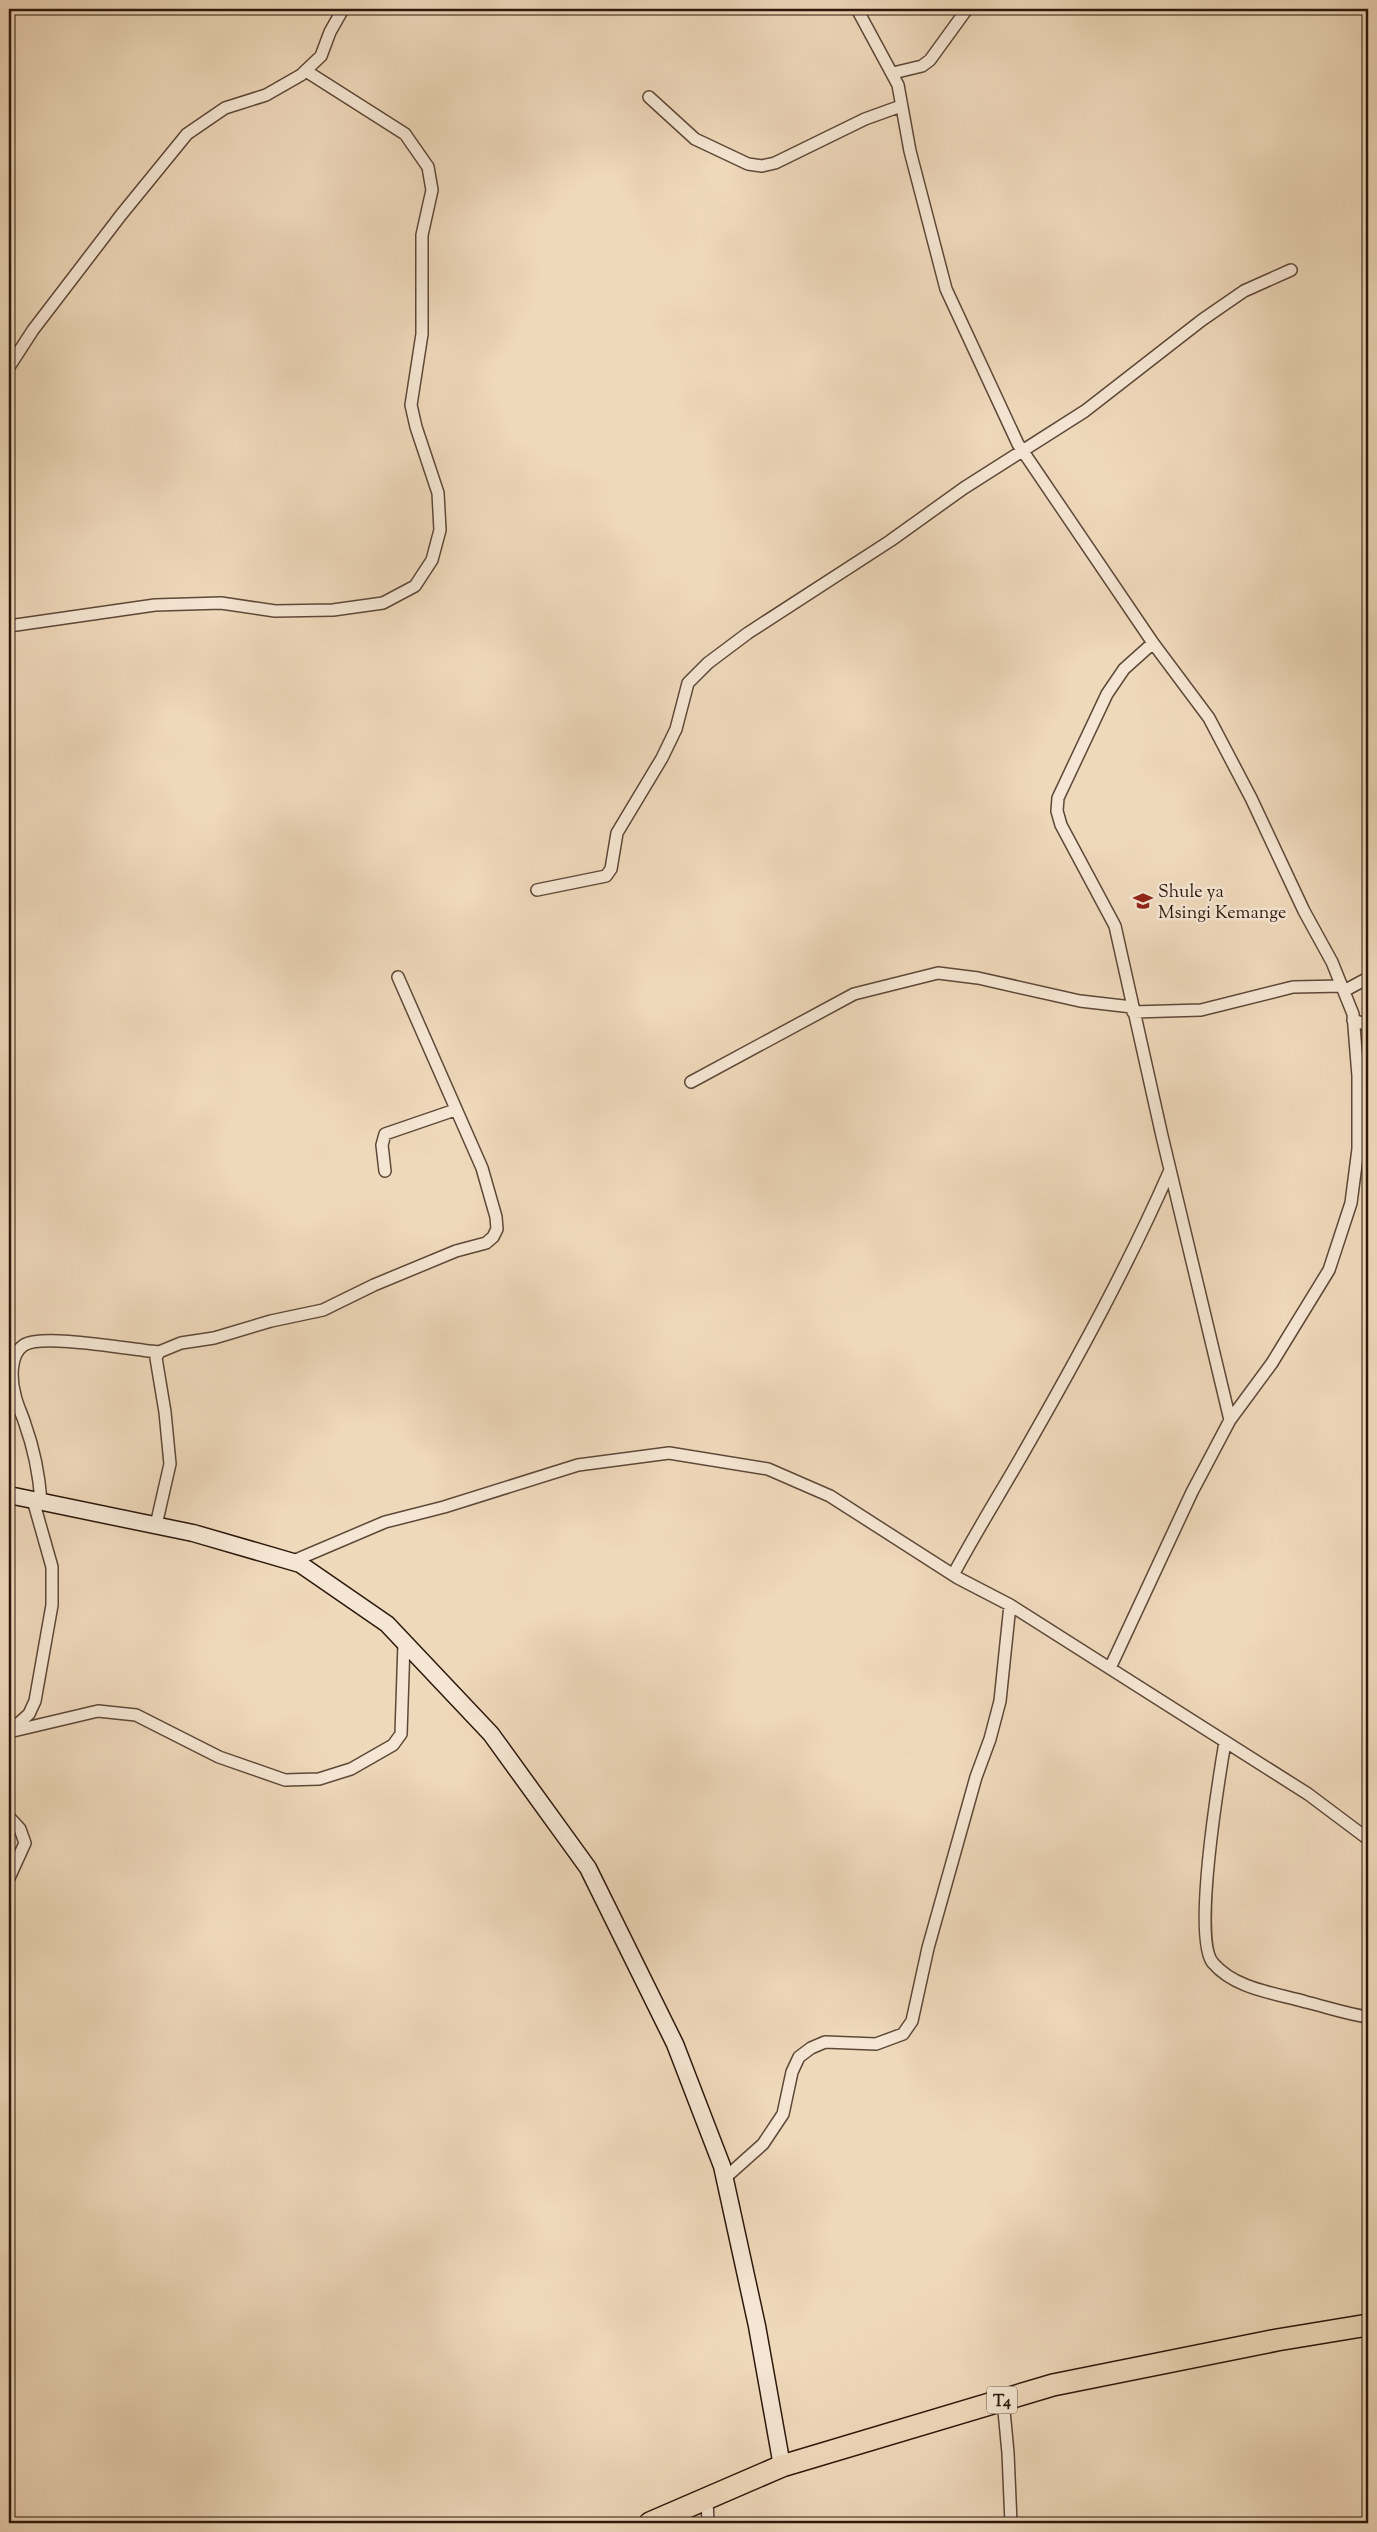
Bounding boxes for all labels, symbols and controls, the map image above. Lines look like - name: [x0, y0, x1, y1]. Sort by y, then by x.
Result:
- place label: Shule ya Msingi Kemange: [1158, 880, 1286, 927]
- school or university icon: Shule ya Msingi Kemange: [1132, 890, 1154, 912]
- road number: T4: [987, 2386, 1017, 2414]

